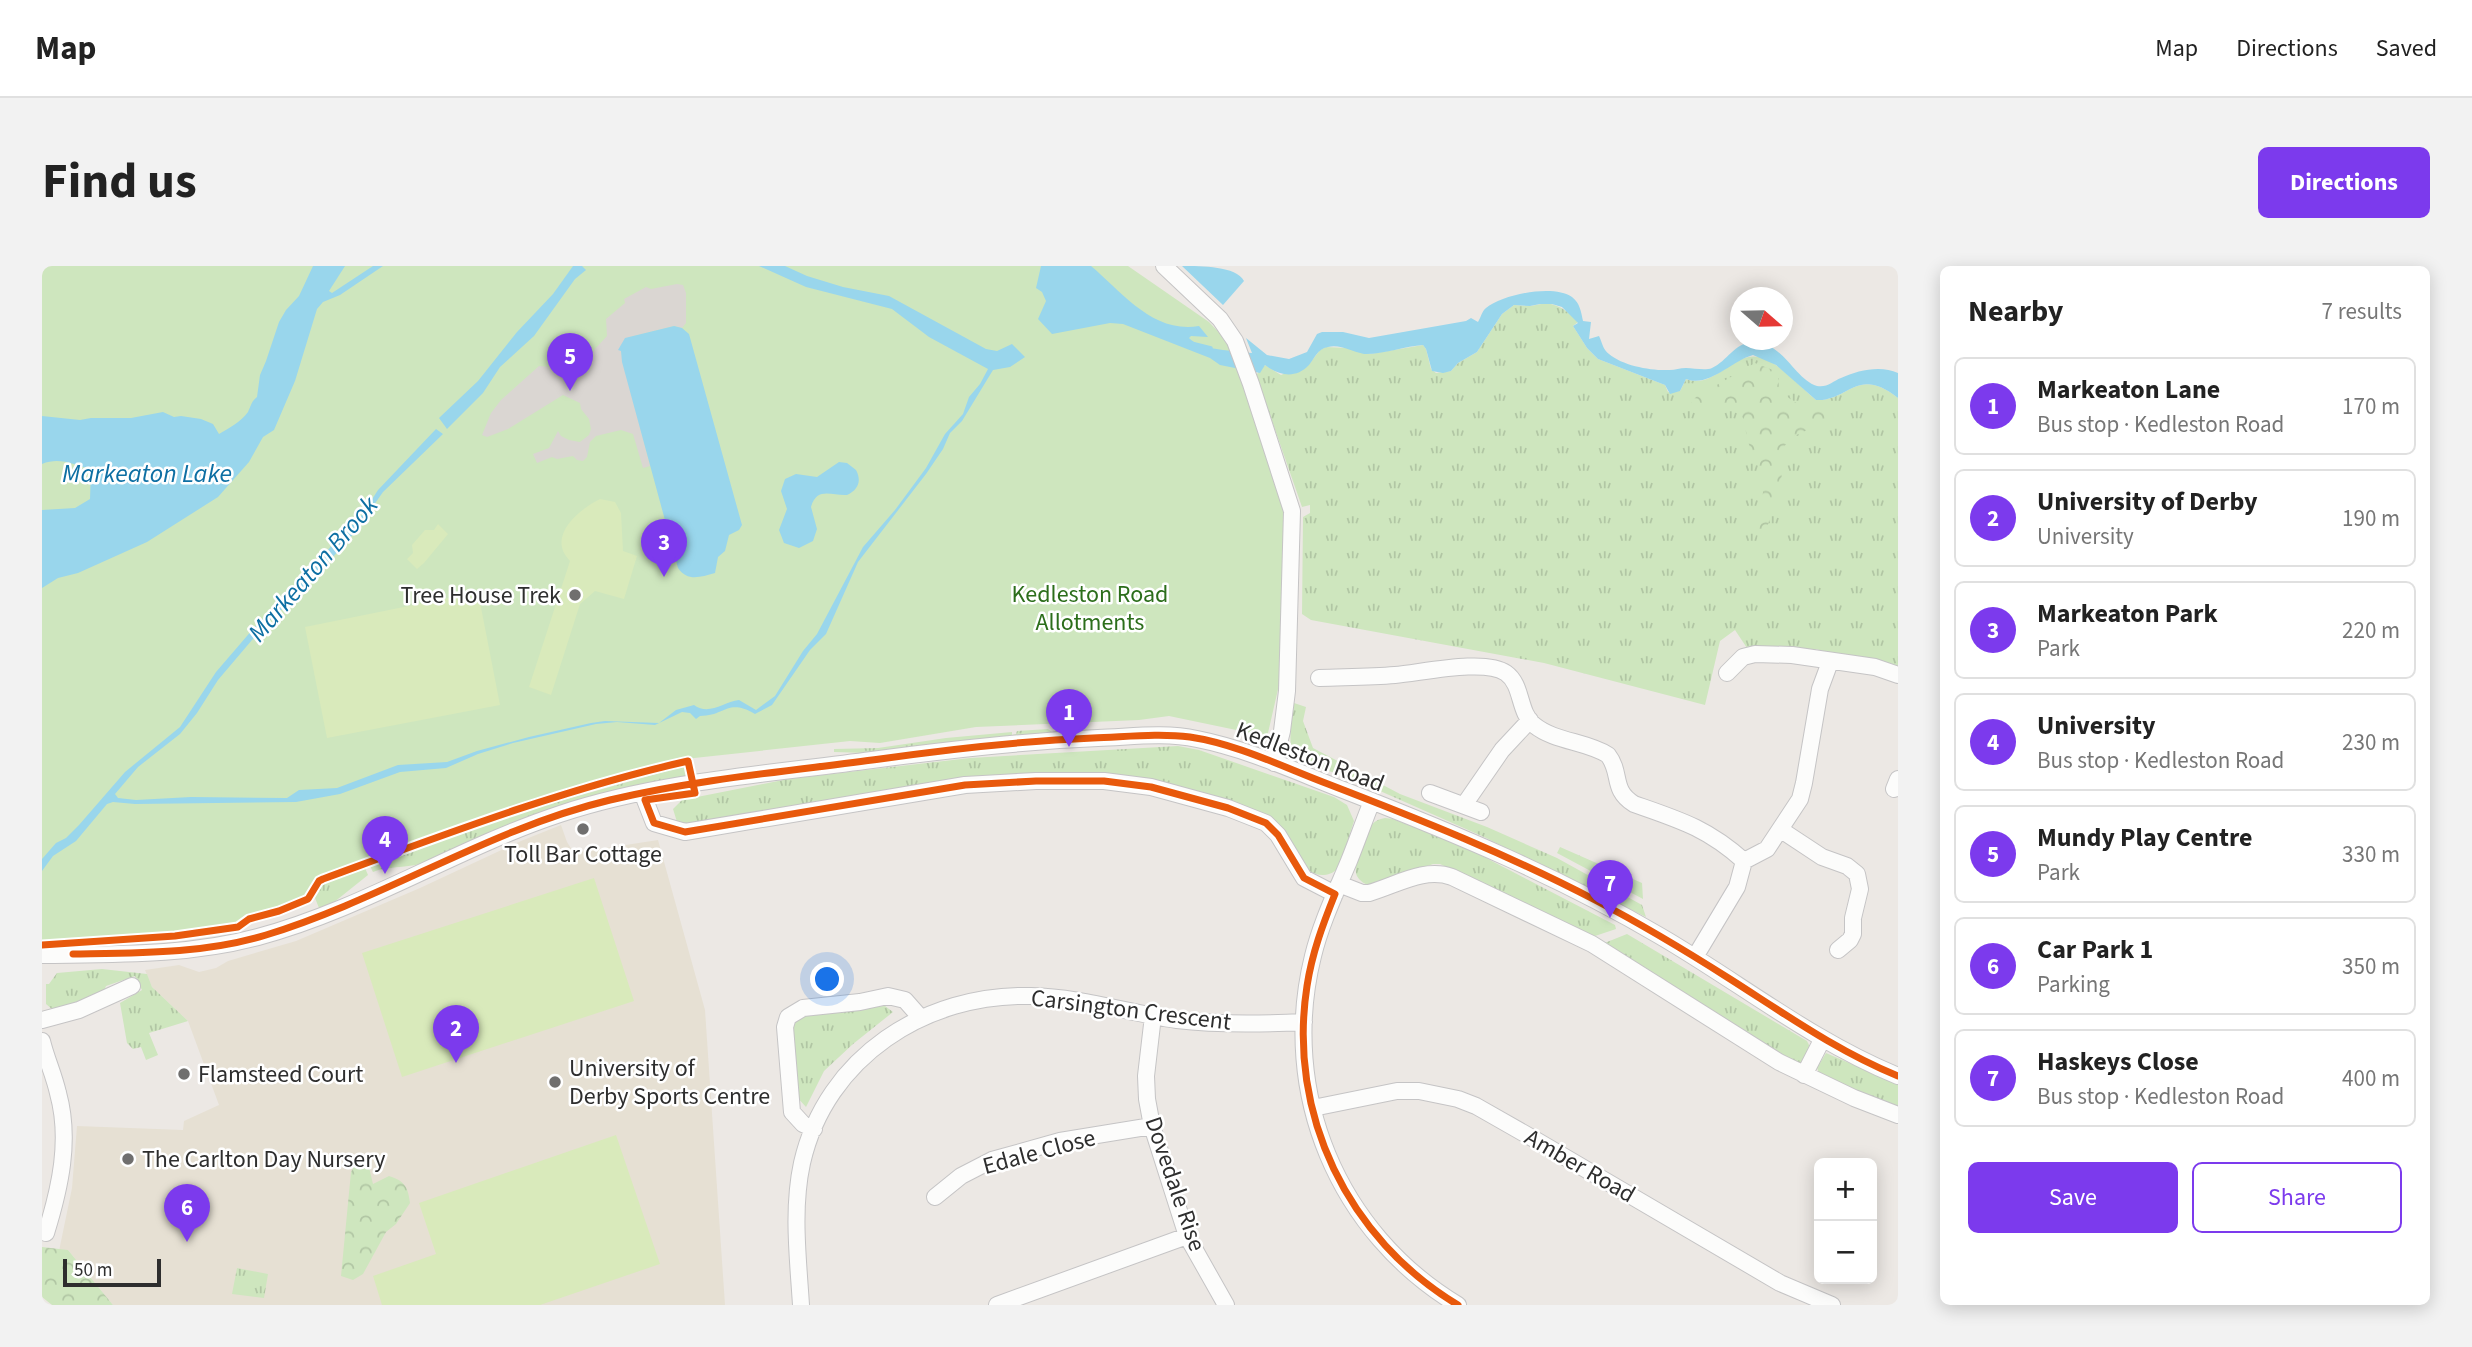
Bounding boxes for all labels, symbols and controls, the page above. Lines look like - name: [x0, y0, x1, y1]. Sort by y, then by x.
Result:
- text: Map: [35, 25, 96, 72]
- text: Map: [2155, 31, 2198, 66]
- text: Directions: [2236, 31, 2338, 66]
- text: Saved: [2376, 31, 2437, 66]
- text: Find us: [42, 147, 197, 217]
- button: Directions: [2258, 147, 2430, 218]
- north arrow: [1730, 287, 1793, 350]
- text: Nearby: [1968, 290, 2063, 333]
- text: 7 results: [2322, 295, 2402, 328]
- pin: 5: [547, 333, 593, 391]
- text: Markeaton Lane: [2037, 371, 2220, 408]
- text: 1: [1987, 390, 1999, 423]
- text: 170 m: [2342, 390, 2400, 423]
- text: Bus stop · Kedleston Road: [2037, 408, 2284, 441]
- water label: Markeaton Lake: [62, 455, 232, 492]
- text: University of Derby: [2037, 483, 2258, 520]
- water label: Markeaton Brook: [239, 488, 387, 650]
- text: 2: [1987, 502, 1999, 535]
- text: 190 m: [2342, 502, 2400, 535]
- pin: 3: [641, 519, 687, 577]
- text: University: [2037, 520, 2134, 553]
- park label: Kedleston Road Allotments: [1012, 577, 1168, 640]
- place label: Tree House Trek: [400, 578, 561, 613]
- marker: Tree House Trek: [567, 587, 583, 603]
- text: Markeaton Park: [2037, 595, 2218, 632]
- text: 3: [1987, 614, 1999, 647]
- text: 220 m: [2342, 614, 2400, 647]
- text: Park: [2037, 632, 2080, 665]
- pin: 1: [1046, 689, 1092, 747]
- text: University: [2037, 707, 2156, 744]
- street label: Kedleston Road: [1231, 713, 1389, 801]
- text: 4: [1987, 726, 1999, 759]
- text: 230 m: [2342, 726, 2400, 759]
- text: Bus stop · Kedleston Road: [2037, 744, 2284, 777]
- pin: 4: [362, 816, 408, 874]
- text: Mundy Play Centre: [2037, 819, 2252, 856]
- marker: Toll Bar Cottage: [575, 821, 591, 837]
- place label: Toll Bar Cottage: [504, 837, 662, 872]
- text: 5: [1987, 838, 1999, 871]
- text: 330 m: [2342, 838, 2400, 871]
- text: Park: [2037, 856, 2080, 889]
- pin: 7: [1587, 860, 1633, 918]
- text: Car Park 1: [2037, 931, 2153, 968]
- text: 6: [1987, 950, 1999, 983]
- text: 350 m: [2342, 950, 2400, 983]
- your location: [810, 962, 844, 996]
- text: Parking: [2037, 968, 2110, 1001]
- street label: Carsington Crescent: [1029, 980, 1233, 1040]
- pin: 2: [433, 1005, 479, 1063]
- text: Haskeys Close: [2037, 1043, 2199, 1080]
- place label: University of Derby Sports Centre: [569, 1051, 770, 1114]
- place label: Flamsteed Court: [198, 1057, 363, 1092]
- text: 7: [1987, 1062, 1999, 1095]
- text: 400 m: [2342, 1062, 2400, 1095]
- marker: Flamsteed Court: [176, 1066, 192, 1082]
- marker: University of Derby Sports Centre: [547, 1074, 563, 1090]
- text: Bus stop · Kedleston Road: [2037, 1080, 2284, 1113]
- street label: Dovedale Rise: [1136, 1112, 1214, 1256]
- street label: Edale Close: [979, 1120, 1099, 1184]
- street label: Amber Road: [1518, 1120, 1642, 1212]
- place label: The Carlton Day Nursery: [142, 1142, 385, 1177]
- marker: The Carlton Day Nursery: [120, 1151, 136, 1167]
- map controls: [1814, 1158, 1877, 1284]
- button: +: [1814, 1158, 1877, 1221]
- button: Save: [1968, 1162, 2178, 1233]
- button: Share: [2192, 1162, 2402, 1233]
- pin: 6: [164, 1184, 210, 1242]
- button: −: [1814, 1221, 1877, 1284]
- scale bar: [63, 1256, 161, 1288]
- text: 50 m: [74, 1257, 112, 1284]

